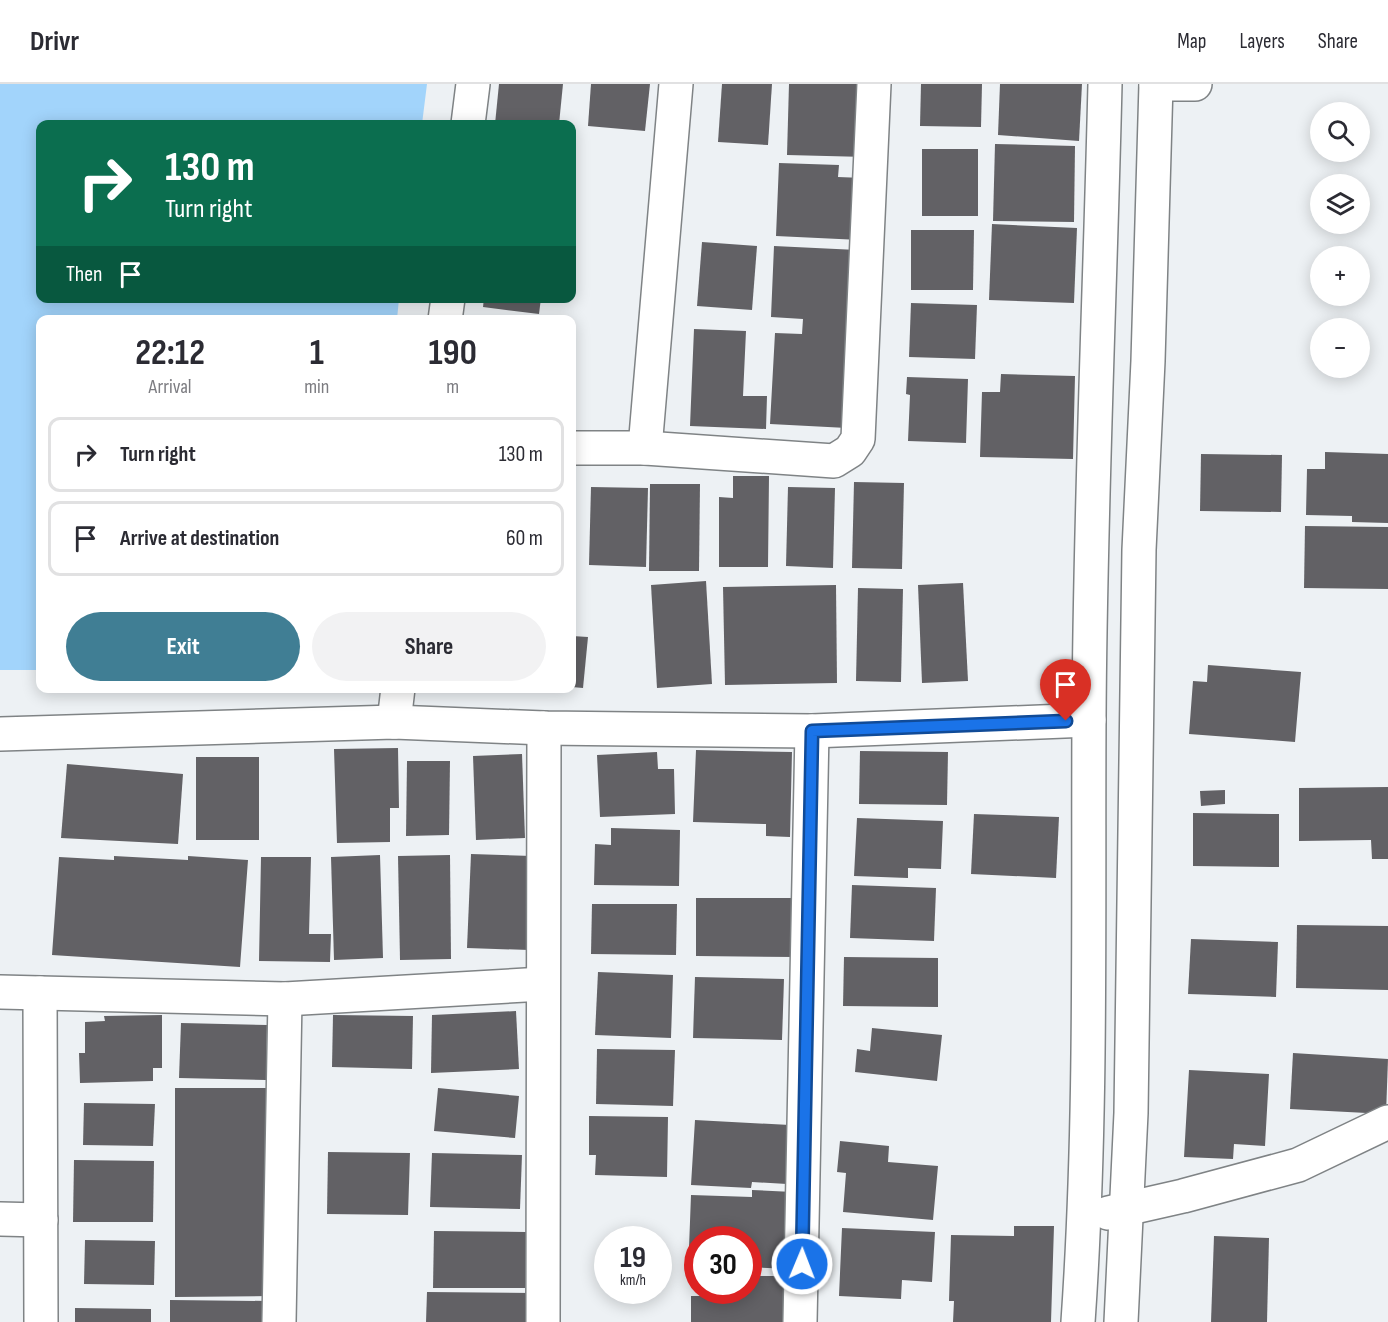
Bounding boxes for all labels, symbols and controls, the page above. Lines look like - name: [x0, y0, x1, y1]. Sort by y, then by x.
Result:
- text: Drivr: [30, 25, 79, 58]
- text: Map: [1177, 29, 1206, 54]
- text: Layers: [1239, 29, 1285, 54]
- text: Share: [1318, 29, 1358, 54]
- map controls: [1310, 102, 1370, 378]
- button: search: [1310, 102, 1370, 162]
- text: 130 m: [165, 142, 255, 193]
- icon: right: [66, 144, 144, 222]
- button: layers: [1310, 174, 1370, 234]
- text: Turn right: [165, 193, 252, 225]
- button: +: [1310, 246, 1370, 306]
- icon: arrive: [114, 258, 147, 291]
- text: Then: [66, 261, 102, 288]
- button: −: [1310, 318, 1370, 378]
- text: 22:12: [135, 332, 205, 375]
- text: 1: [310, 332, 324, 375]
- text: 190: [428, 332, 477, 375]
- text: Arrival: [149, 375, 192, 399]
- text: min: [304, 375, 329, 399]
- text: m: [446, 375, 459, 399]
- icon: right: [69, 438, 102, 471]
- text: Turn right: [120, 441, 196, 468]
- text: 130 m: [499, 441, 543, 468]
- icon: arrive: [69, 522, 102, 555]
- text: Arrive at destination: [120, 525, 279, 552]
- text: 60 m: [506, 525, 543, 552]
- button: Exit: [66, 612, 300, 681]
- button: Share: [312, 612, 546, 681]
- pin: [1040, 659, 1091, 721]
- icon: arrive: [1049, 668, 1082, 701]
- speed limit sign: 30: [684, 1226, 762, 1304]
- position arrow: [770, 1232, 834, 1296]
- text: 19: [620, 1240, 646, 1276]
- text: km/h: [620, 1271, 646, 1290]

